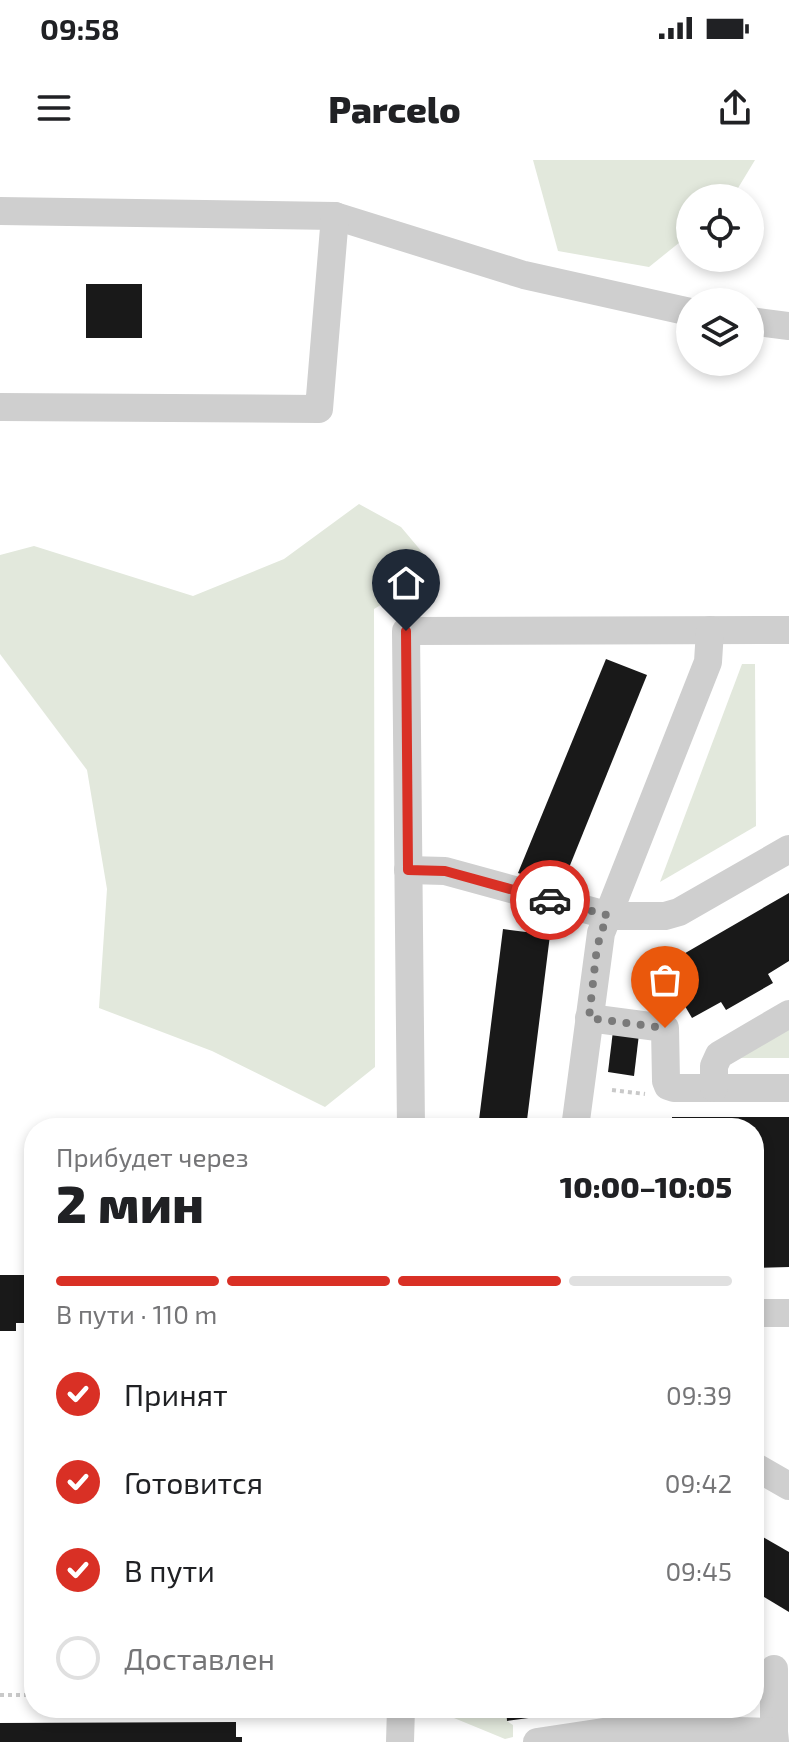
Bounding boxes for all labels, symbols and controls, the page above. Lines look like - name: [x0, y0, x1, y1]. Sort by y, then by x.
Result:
- text: 09:58: [40, 10, 120, 46]
- icon: menu: [32, 86, 76, 130]
- icon: share: [713, 86, 757, 130]
- text: Parcelo: [328, 87, 461, 130]
- map controls: [676, 184, 764, 376]
- button: locate: [676, 184, 764, 272]
- button: layers: [676, 288, 764, 376]
- pin: [372, 549, 440, 631]
- icon: home: [384, 561, 428, 605]
- courier: [510, 860, 590, 940]
- icon: car: [528, 878, 572, 922]
- pin: [631, 946, 699, 1028]
- icon: bag: [643, 958, 687, 1002]
- text: Прибудет через: [56, 1141, 249, 1172]
- text: 10:00–10:05: [560, 1168, 732, 1204]
- text: 2 мин: [56, 1171, 204, 1233]
- text: В пути · 110 m: [56, 1298, 217, 1329]
- icon: check: [56, 1372, 100, 1416]
- text: Принят: [124, 1376, 228, 1412]
- text: 09:39: [666, 1379, 732, 1410]
- icon: check: [56, 1460, 100, 1504]
- text: Готовится: [124, 1464, 263, 1500]
- text: 09:42: [665, 1467, 732, 1498]
- icon: check: [56, 1548, 100, 1592]
- text: В пути: [124, 1552, 215, 1588]
- text: 09:45: [665, 1555, 732, 1586]
- text: Доставлен: [124, 1640, 275, 1676]

